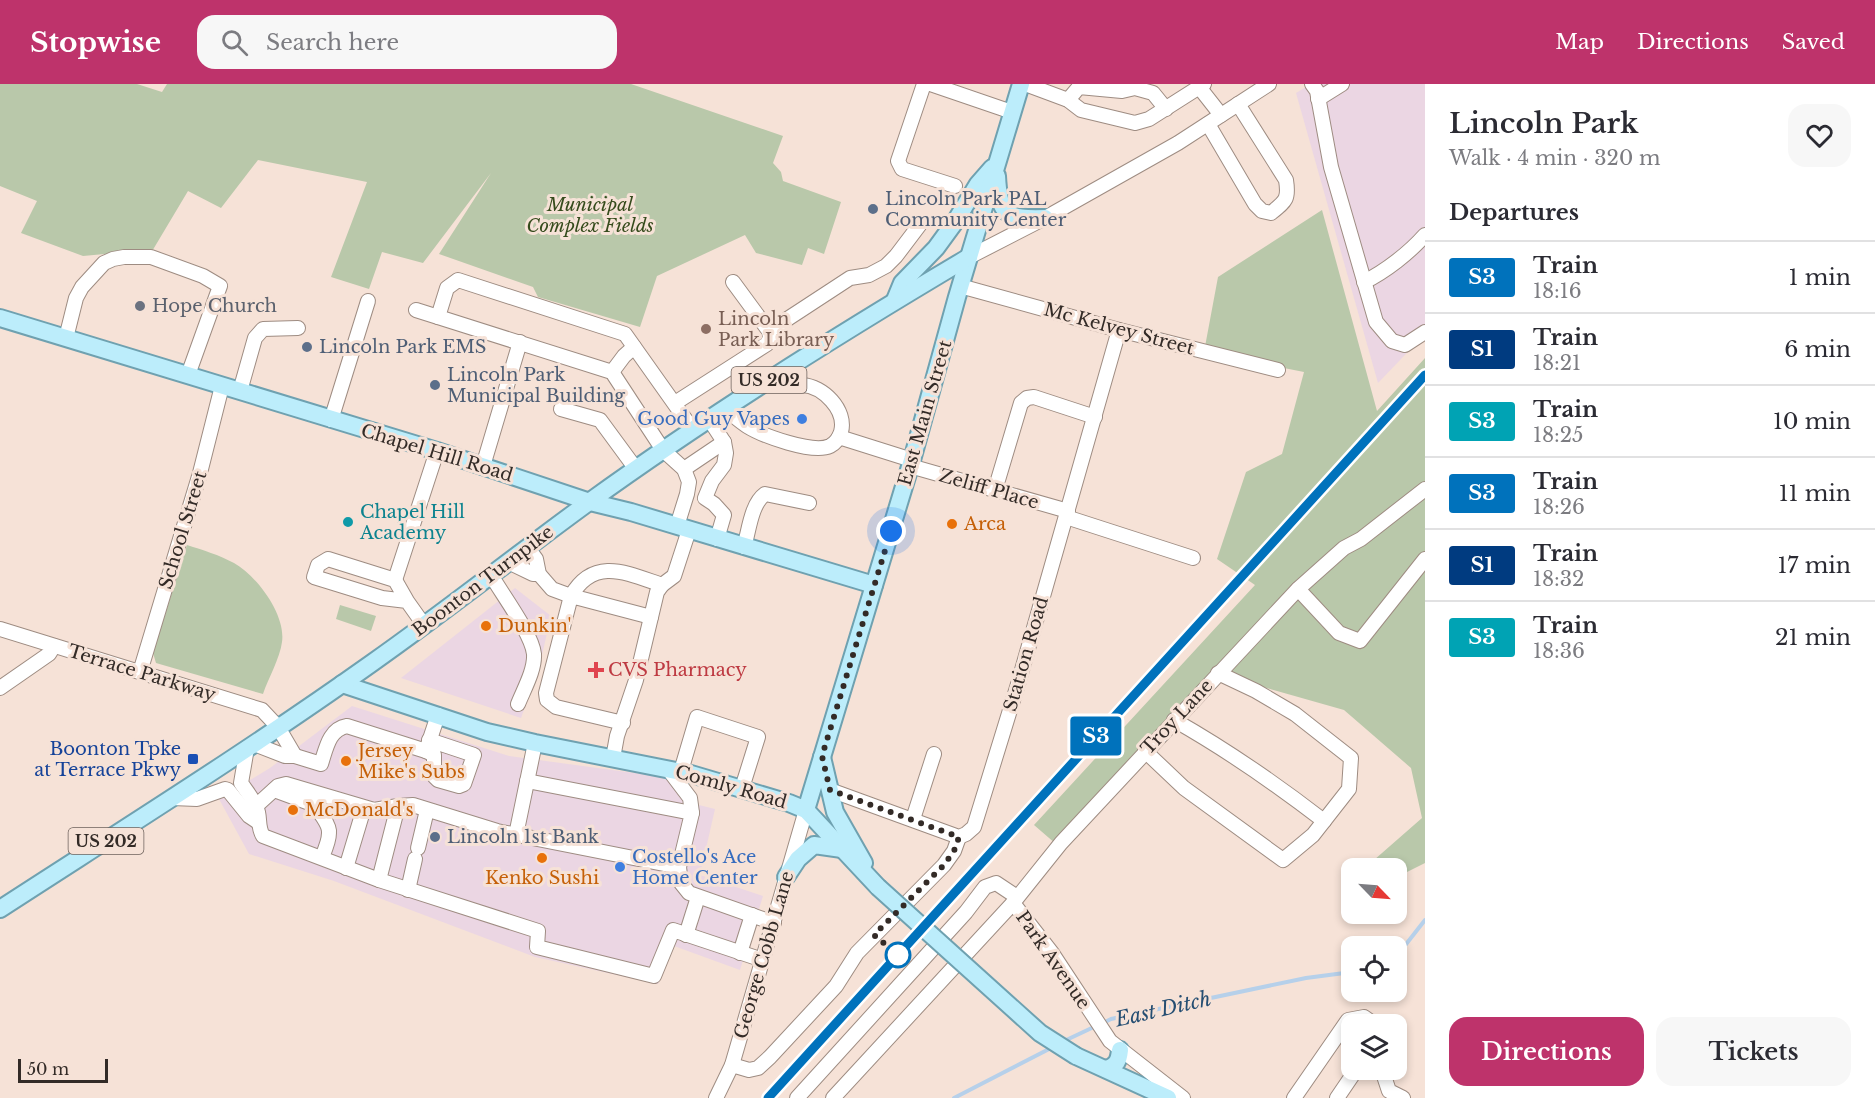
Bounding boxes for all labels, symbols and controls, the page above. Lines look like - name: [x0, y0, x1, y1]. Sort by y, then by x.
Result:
- search box: [197, 15, 617, 69]
- text: Stopwise: [30, 25, 161, 60]
- icon: search: [218, 26, 251, 59]
- text: Search here: [266, 29, 399, 56]
- text: Map: [1555, 29, 1604, 55]
- text: Directions: [1637, 29, 1749, 55]
- text: Saved: [1782, 29, 1845, 55]
- button: heart: [1788, 104, 1851, 167]
- text: Lincoln Park: [1449, 106, 1638, 141]
- text: Walk · 4 min · 320 m: [1449, 146, 1660, 170]
- place label: Lincoln Park PAL Community Center: [885, 188, 1067, 231]
- park label: Municipal Complex Fields: [526, 194, 654, 237]
- text: Departures: [1449, 199, 1579, 226]
- marker: Lincoln Park PAL Community Center: [866, 202, 880, 216]
- text: Train: [1533, 252, 1598, 279]
- text: S3: [1468, 264, 1496, 290]
- text: 1 min: [1789, 264, 1851, 291]
- text: 18:16: [1533, 279, 1582, 303]
- place label: Hope Church: [152, 295, 277, 317]
- street label: Mc Kelvey Street: [1041, 298, 1197, 360]
- marker: Hope Church: [133, 299, 147, 313]
- place label: Lincoln Park Library: [718, 308, 835, 351]
- marker: Lincoln Park Library: [699, 322, 713, 336]
- text: Train: [1533, 324, 1598, 351]
- place label: Lincoln Park EMS: [319, 336, 486, 358]
- text: S1: [1470, 336, 1494, 362]
- text: 6 min: [1784, 336, 1851, 363]
- street label: East Main Street: [894, 337, 956, 488]
- marker: Lincoln Park EMS: [300, 340, 314, 354]
- text: 18:21: [1533, 351, 1581, 375]
- place label: Lincoln Park Municipal Building: [447, 364, 625, 407]
- road number: US 202: [732, 367, 806, 393]
- marker: Lincoln Park Municipal Building: [428, 378, 442, 392]
- text: Train: [1533, 396, 1598, 423]
- place label: Good Guy Vapes: [637, 408, 790, 430]
- text: S3: [1468, 408, 1496, 434]
- text: 10 min: [1773, 408, 1851, 435]
- marker: Good Guy Vapes: [795, 412, 809, 426]
- street label: Chapel Hill Road: [358, 419, 516, 487]
- text: 18:25: [1533, 423, 1583, 447]
- street label: Zeliff Place: [937, 464, 1041, 514]
- street label: School Street: [155, 468, 211, 592]
- text: Train: [1533, 468, 1598, 495]
- text: S3: [1468, 480, 1496, 506]
- text: 11 min: [1779, 480, 1851, 507]
- text: 18:26: [1533, 495, 1585, 519]
- place label: Chapel Hill Academy: [359, 501, 465, 544]
- place label: Arca: [963, 513, 1006, 535]
- marker: Chapel Hill Academy: [341, 515, 355, 529]
- your location: [876, 516, 906, 546]
- marker: Arca: [945, 517, 959, 531]
- street label: Boonton Turnpike: [408, 521, 558, 641]
- text: Train: [1533, 540, 1598, 567]
- text: S1: [1470, 552, 1494, 578]
- text: 17 min: [1778, 552, 1851, 579]
- text: 18:32: [1533, 567, 1584, 591]
- street label: Station Road: [999, 594, 1053, 714]
- text: Train: [1533, 612, 1598, 639]
- place label: Dunkin': [498, 615, 572, 637]
- marker: Dunkin': [479, 619, 493, 633]
- text: S3: [1468, 624, 1496, 650]
- text: 21 min: [1775, 624, 1851, 651]
- text: 18:36: [1533, 639, 1585, 663]
- street label: Terrace Parkway: [66, 640, 219, 706]
- place label: CVS Pharmacy: [608, 659, 747, 681]
- marker: CVS Pharmacy: [589, 663, 603, 677]
- street label: Troy Lane: [1137, 675, 1217, 759]
- line badge: S3: [1069, 716, 1123, 756]
- text: S3: [1082, 723, 1110, 749]
- place label: Boonton Tpke at Terrace Pkwy: [34, 738, 181, 781]
- place label: Jersey Mike's Subs: [356, 740, 465, 783]
- marker: Boonton Tpke at Terrace Pkwy: [186, 752, 200, 766]
- marker: Jersey Mike's Subs: [339, 754, 353, 768]
- street label: Comly Road: [673, 761, 789, 813]
- place label: McDonald's: [305, 799, 414, 821]
- marker: McDonald's: [286, 803, 300, 817]
- place label: Lincoln 1st Bank: [447, 826, 599, 848]
- road number: US 202: [68, 828, 144, 854]
- marker: Lincoln 1st Bank: [428, 830, 442, 844]
- place label: Costello's Ace Home Center: [632, 846, 758, 889]
- marker: Kenko Sushi: [535, 851, 549, 865]
- north arrow: [1341, 858, 1407, 924]
- map controls: [1341, 858, 1407, 1080]
- marker: Costello's Ace Home Center: [613, 860, 627, 874]
- place label: Kenko Sushi: [485, 867, 599, 889]
- street label: George Cobb Lane: [730, 869, 798, 1041]
- street label: Park Avenue: [1011, 907, 1095, 1013]
- button: locate: [1341, 936, 1407, 1002]
- unlabelled marker: [885, 942, 911, 968]
- water label: East Ditch: [1112, 986, 1213, 1032]
- button: layers: [1341, 1014, 1407, 1080]
- button: Directions: [1449, 1017, 1644, 1086]
- button: Tickets: [1656, 1017, 1851, 1086]
- scale bar: [18, 1056, 108, 1084]
- text: 50 m: [27, 1059, 69, 1079]

